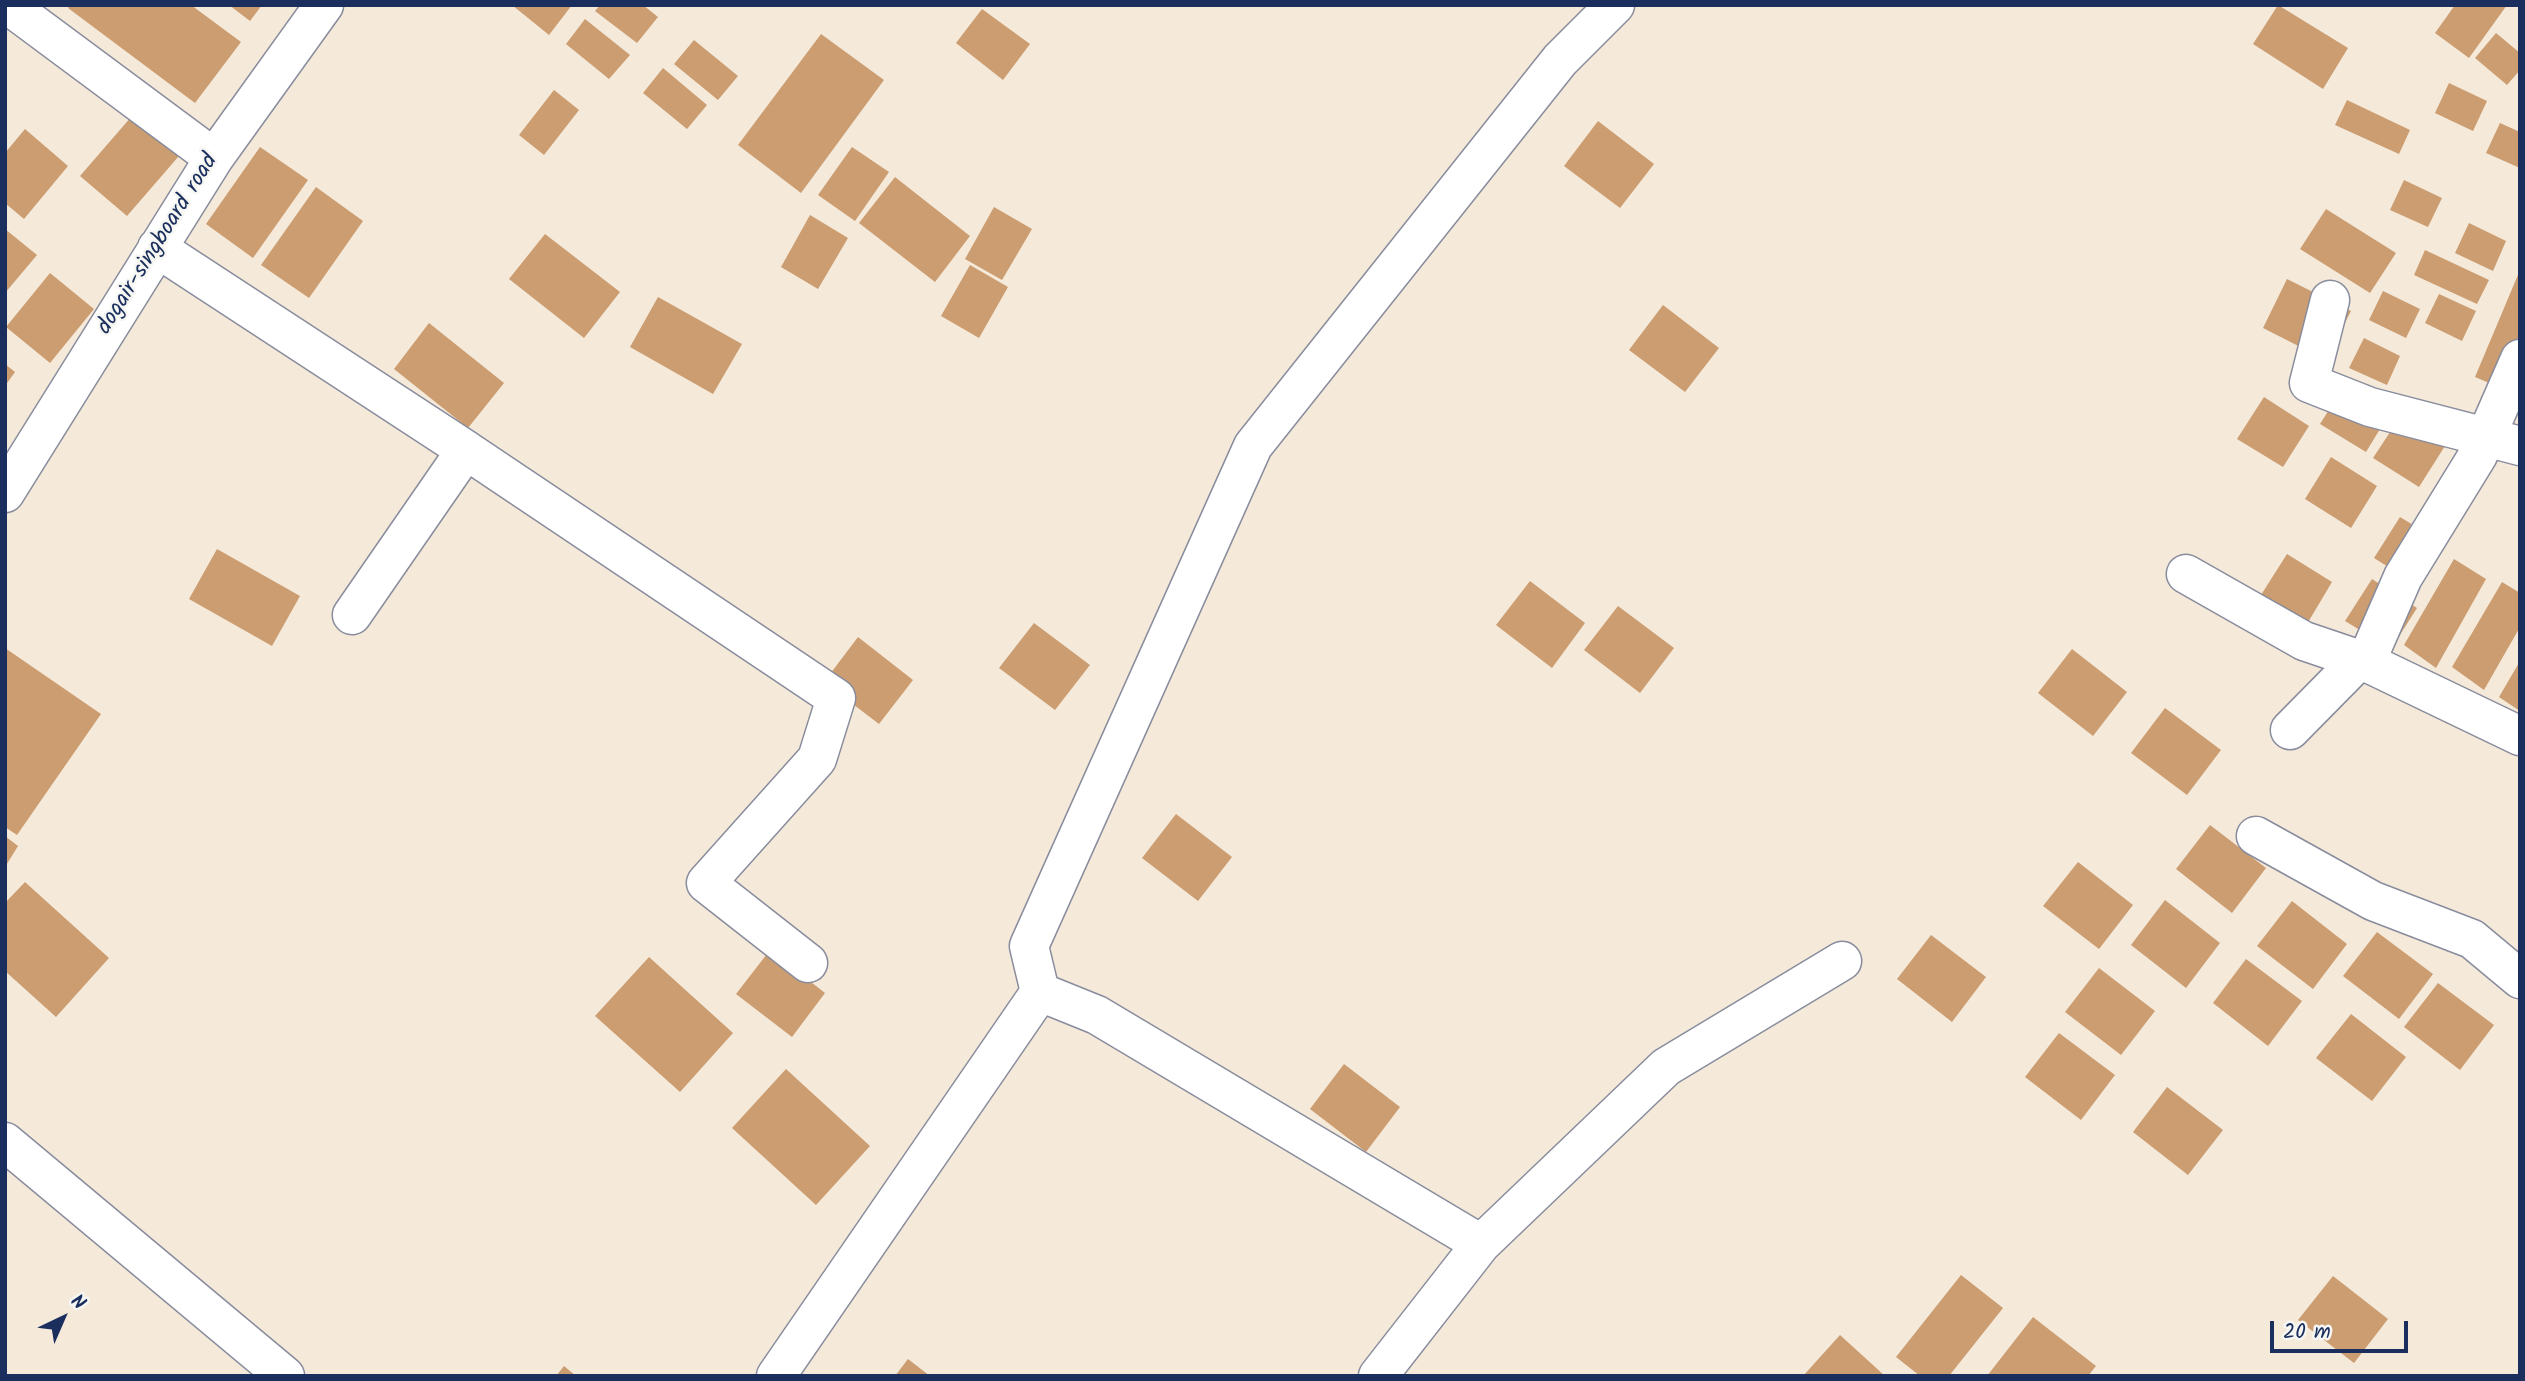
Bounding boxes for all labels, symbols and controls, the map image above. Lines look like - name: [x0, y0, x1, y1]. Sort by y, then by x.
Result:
- street label: dogair-singboard road: [92, 150, 226, 340]
- north arrow: [28, 1283, 98, 1353]
- text: N: [63, 1288, 92, 1318]
- scale bar: [2273, 1308, 2411, 1352]
- text: 20 m: [2283, 1316, 2331, 1349]

